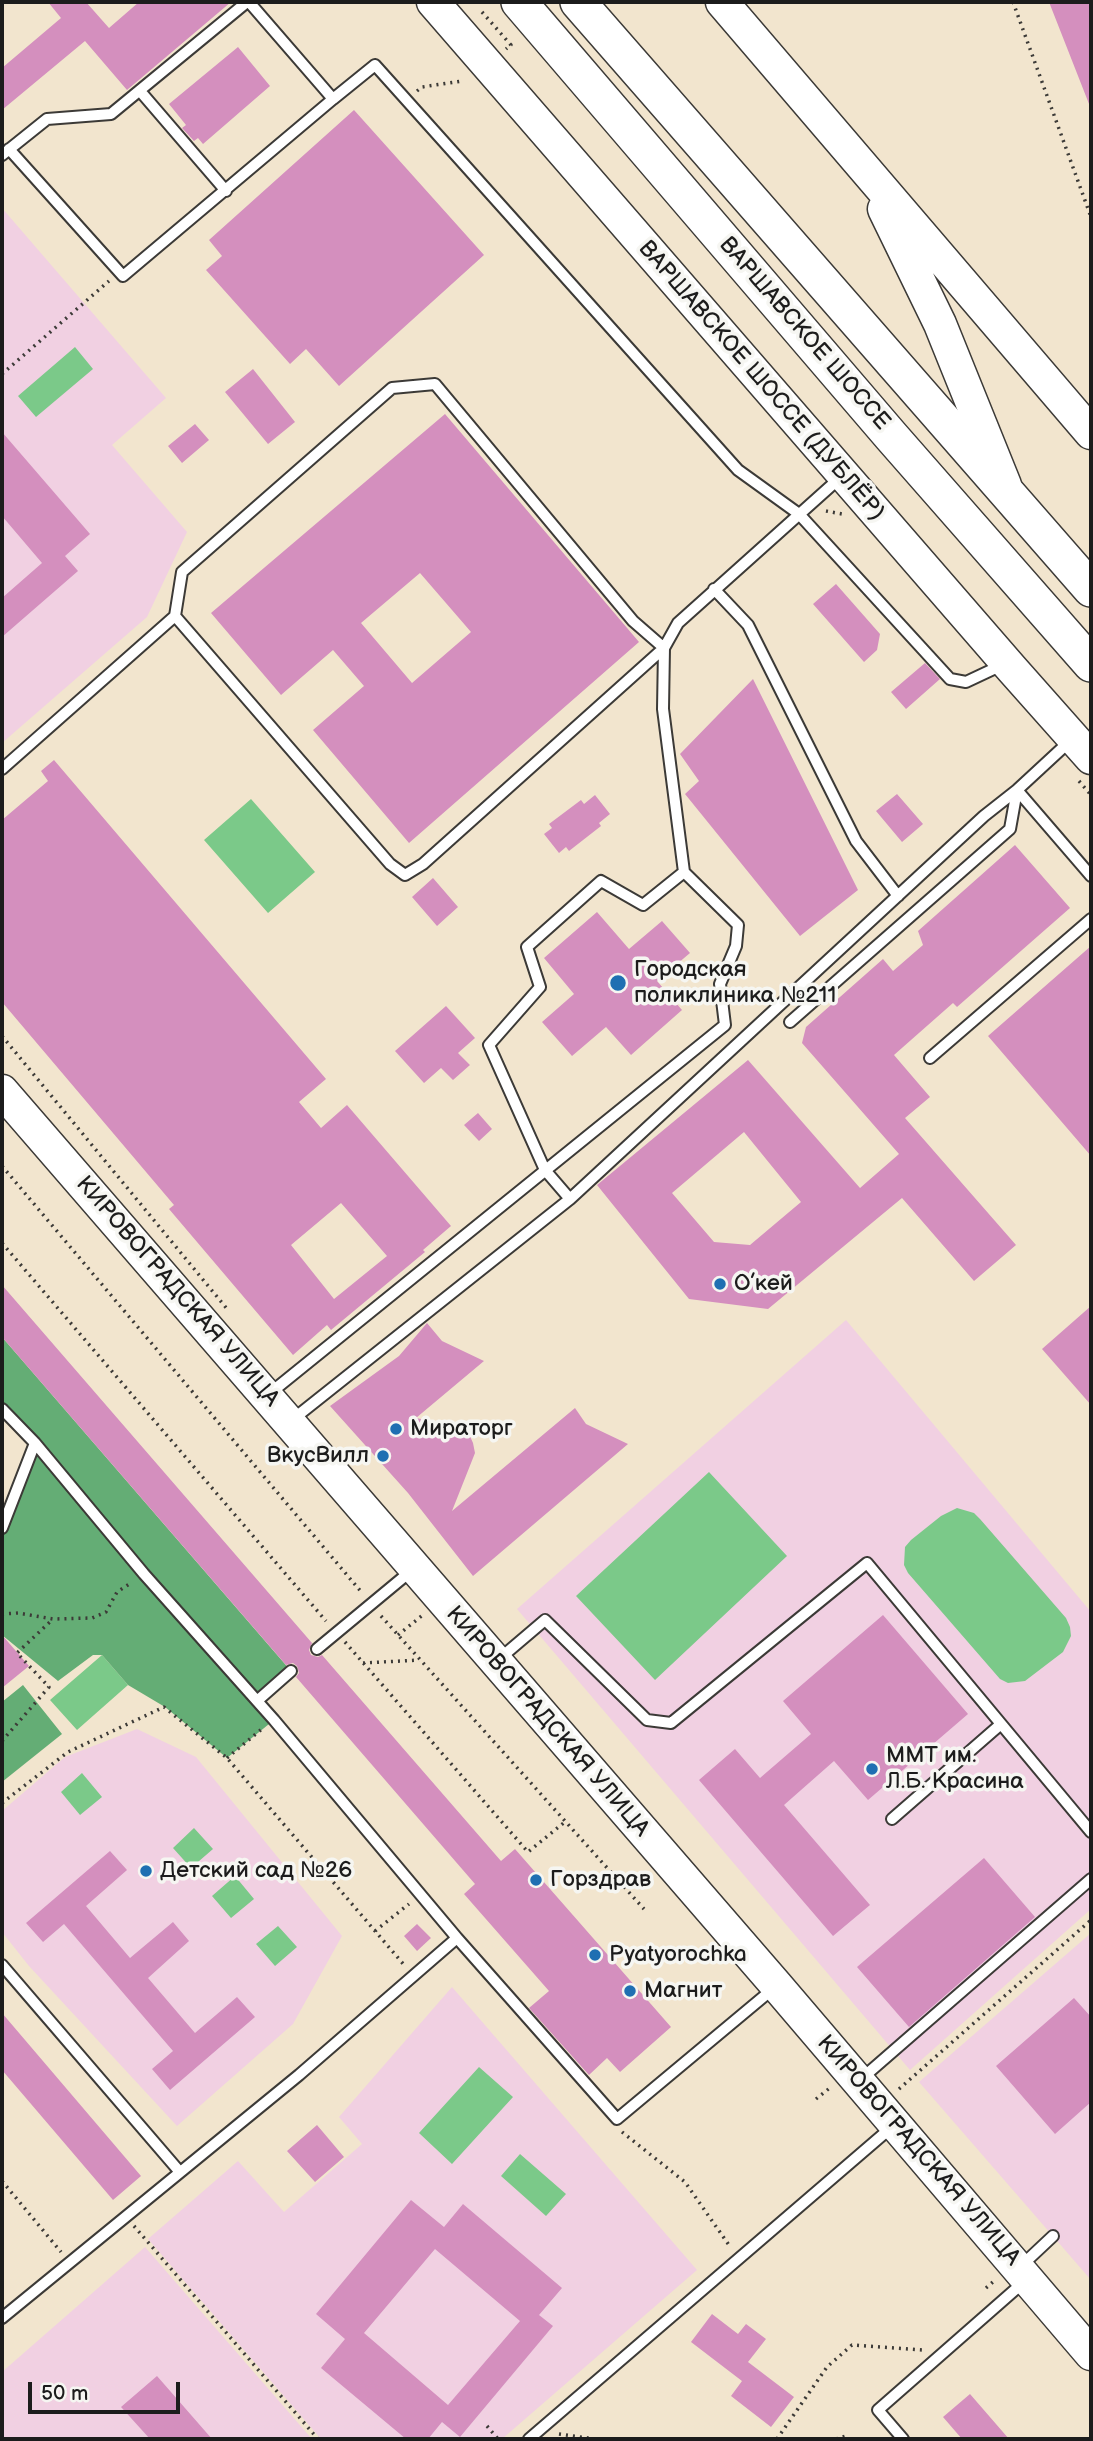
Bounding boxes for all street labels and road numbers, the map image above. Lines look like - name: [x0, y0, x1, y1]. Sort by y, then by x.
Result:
- street label: ВАРШАВСКОЕ ШОССЕ: [713, 232, 895, 436]
- street label: ВАРШАВСКОЕ ШОССЕ (ДУБЛЁР): [632, 236, 890, 526]
- street label: КИРОВОГРАДСКАЯ УЛИЦА: [69, 1171, 285, 1413]
- street label: КИРОВОГРАДСКАЯ УЛИЦА: [439, 1601, 655, 1843]
- street label: КИРОВОГРАДСКАЯ УЛИЦА: [810, 2030, 1026, 2272]

